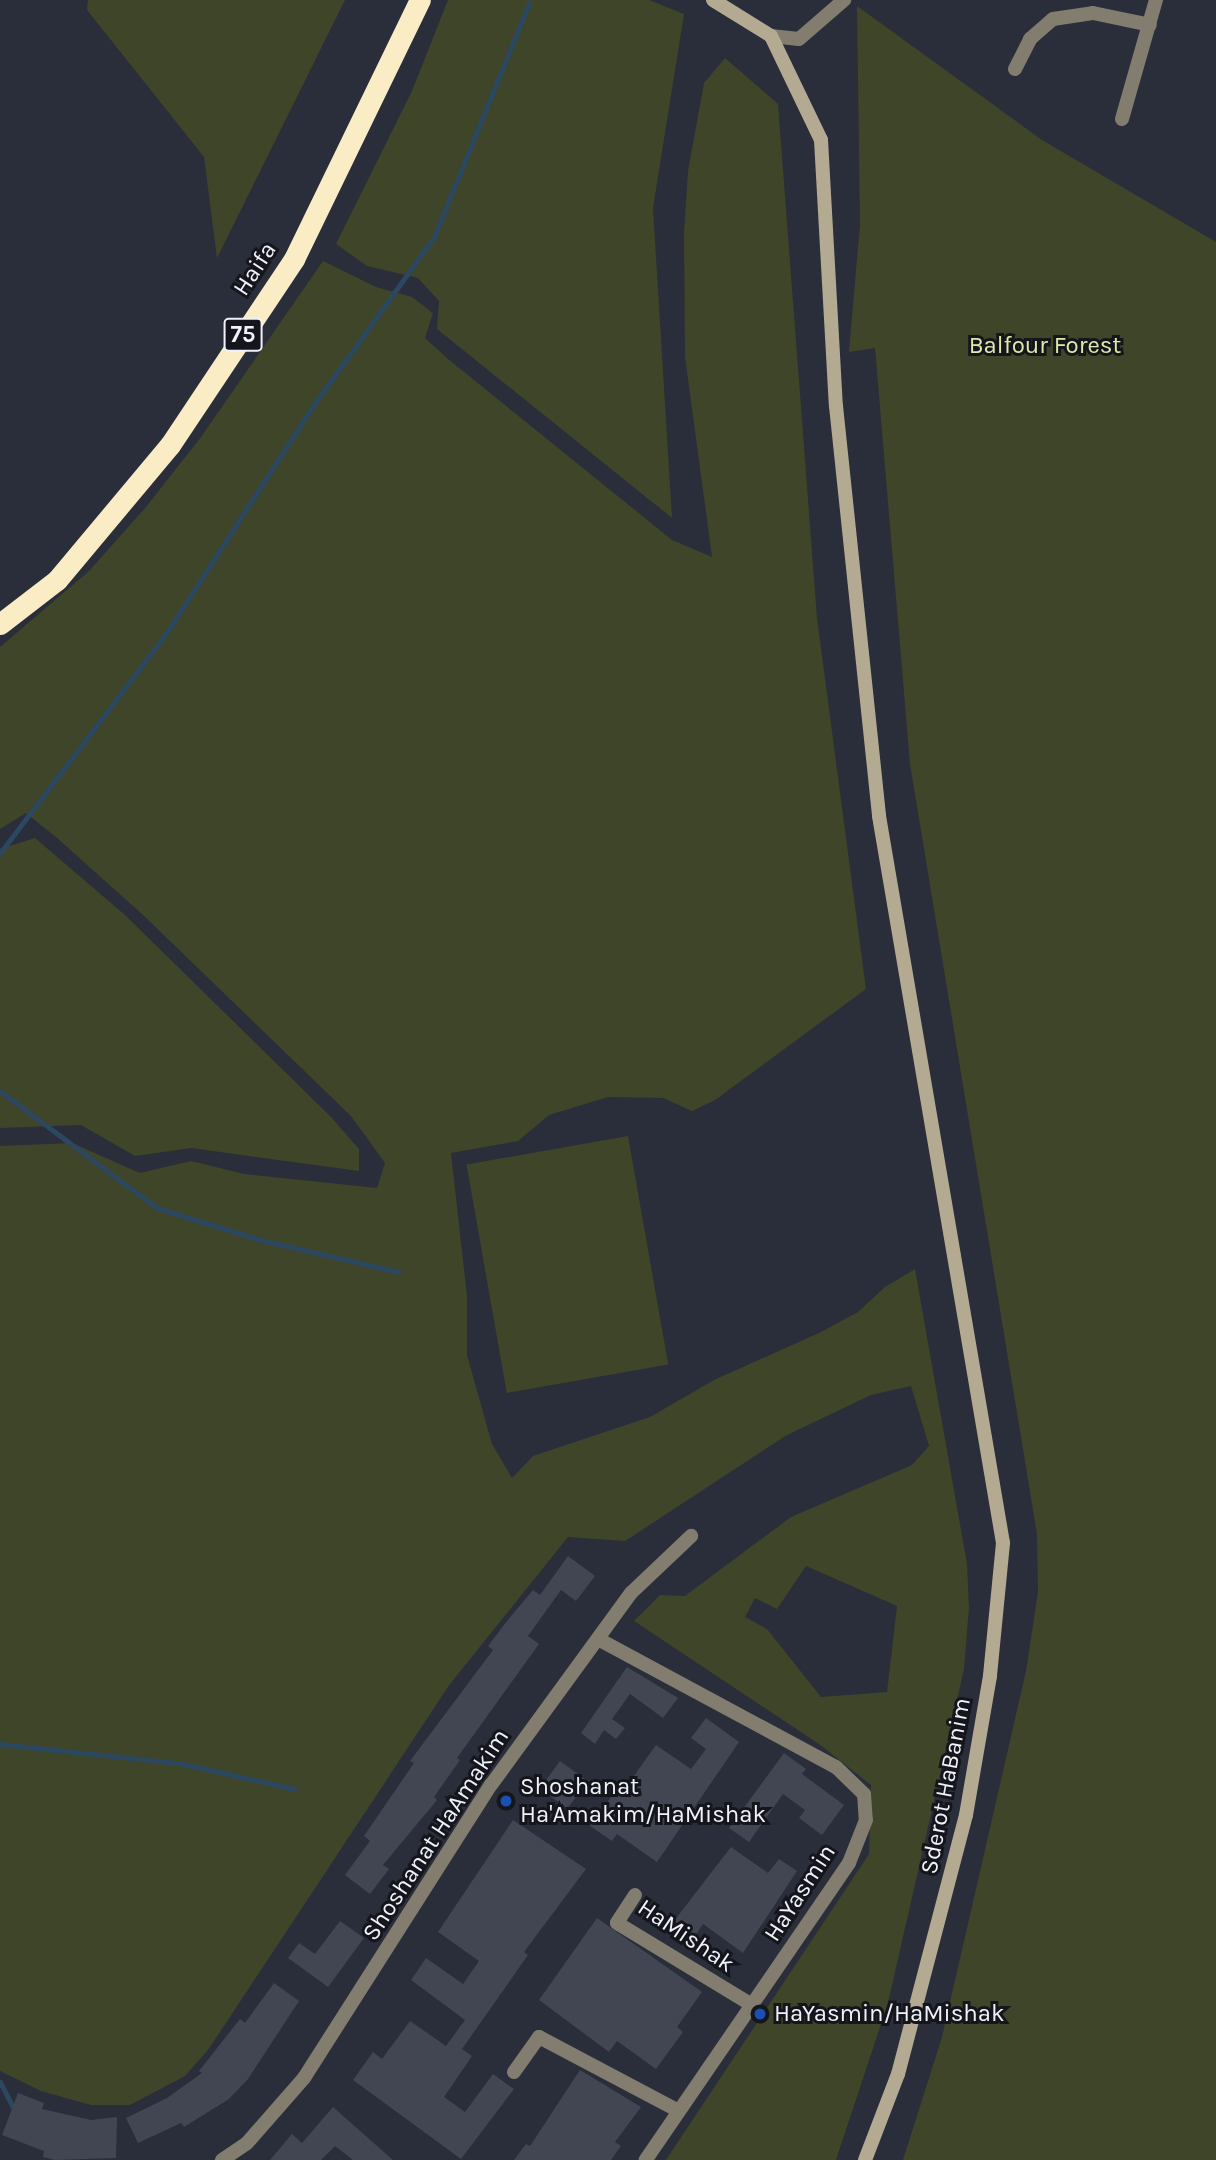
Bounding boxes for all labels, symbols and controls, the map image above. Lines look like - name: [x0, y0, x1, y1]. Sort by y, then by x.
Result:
- street label: Haifa: [227, 237, 283, 301]
- road number: 75: [222, 316, 264, 354]
- park label: Balfour Forest: [969, 332, 1121, 360]
- street label: Sderot HaBanim: [915, 1695, 977, 1877]
- street label: Shoshanat HaAmakim: [357, 1724, 515, 1946]
- place label: Shoshanat Ha'Amakim/HaMishak: [520, 1773, 766, 1829]
- marker: Shoshanat Ha'Amakim/HaMishak: [498, 1793, 514, 1809]
- street label: HaYasmin: [758, 1839, 842, 1947]
- street label: HaMishak: [632, 1893, 740, 1979]
- place label: HaYasmin/HaMishak: [774, 2000, 1005, 2028]
- marker: HaYasmin/HaMishak: [752, 2006, 768, 2022]

